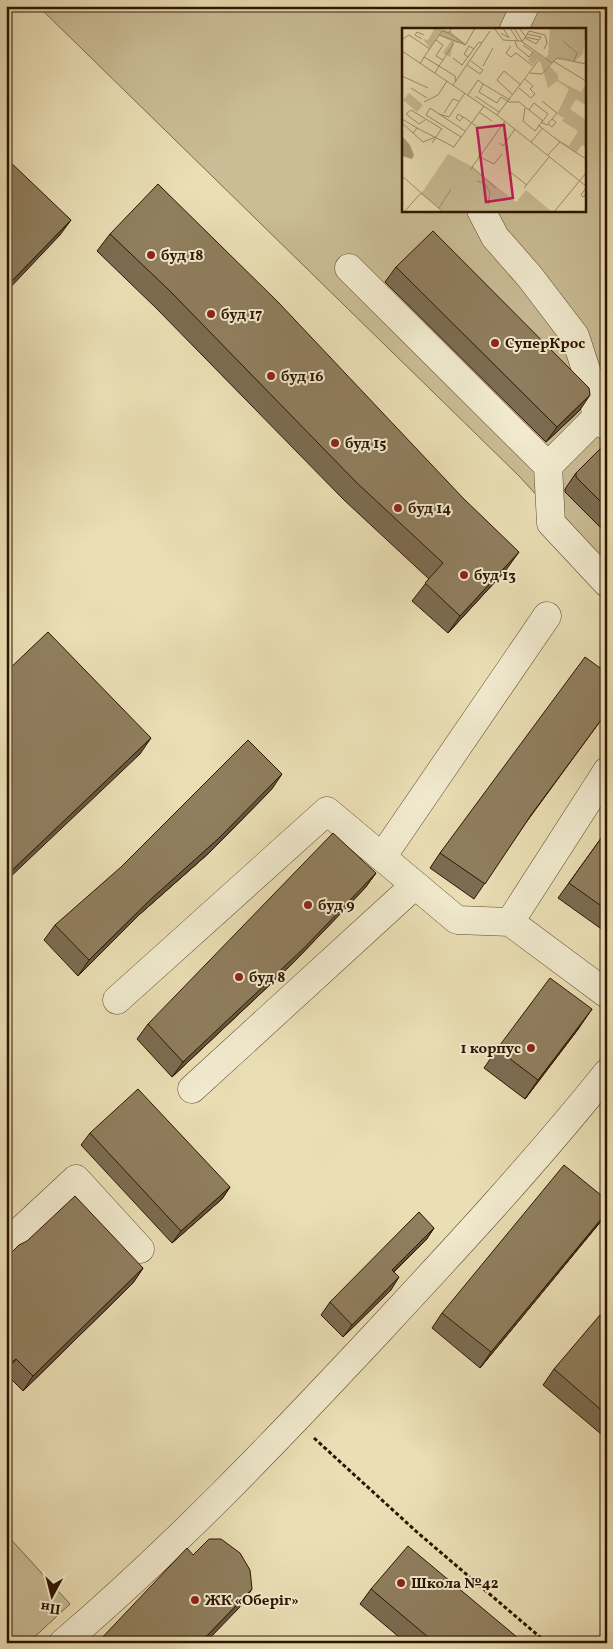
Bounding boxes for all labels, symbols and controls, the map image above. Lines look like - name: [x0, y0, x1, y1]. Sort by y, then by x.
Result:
- inset map: [402, 28, 586, 211]
- place label: буд 18: [161, 246, 204, 267]
- marker: буд 18: [145, 249, 157, 261]
- place label: буд 17: [221, 305, 263, 326]
- marker: буд 17: [205, 308, 217, 320]
- place label: СуперКрос: [505, 334, 585, 355]
- marker: СуперКрос: [489, 337, 501, 349]
- place label: буд 16: [281, 367, 324, 388]
- marker: буд 16: [265, 370, 277, 382]
- place label: буд 15: [345, 434, 387, 455]
- marker: буд 15: [329, 437, 341, 449]
- place label: буд 14: [408, 499, 451, 520]
- marker: буд 14: [392, 502, 404, 514]
- place label: буд 13: [474, 566, 516, 587]
- marker: буд 13: [458, 569, 470, 581]
- place label: буд 9: [318, 896, 355, 917]
- marker: буд 9: [302, 899, 314, 911]
- place label: буд 8: [249, 968, 286, 989]
- marker: буд 8: [233, 971, 245, 983]
- place label: 1 корпус: [461, 1039, 521, 1060]
- marker: 1 корпус: [525, 1042, 537, 1054]
- north arrow: [28, 1572, 78, 1622]
- place label: Школа №42: [411, 1574, 499, 1595]
- marker: Школа №42: [395, 1577, 407, 1589]
- place label: ЖК «Оберіг»: [205, 1591, 299, 1612]
- marker: ЖК «Оберіг»: [189, 1594, 201, 1606]
- text: Пн: [40, 1597, 62, 1618]

